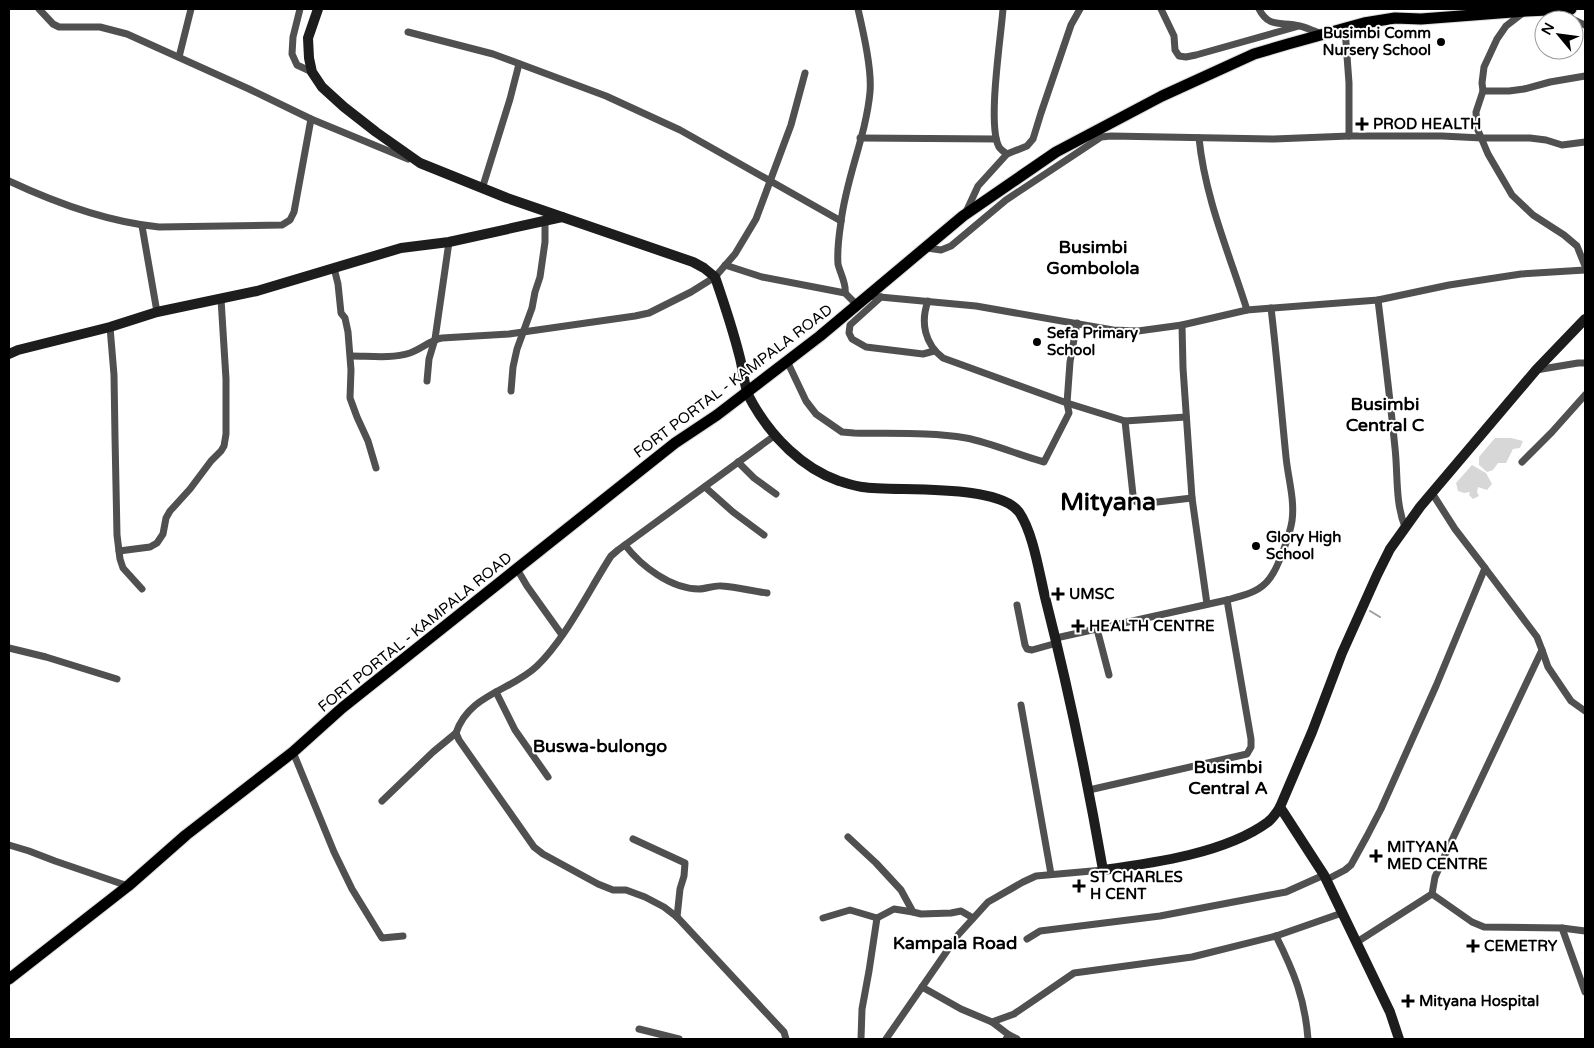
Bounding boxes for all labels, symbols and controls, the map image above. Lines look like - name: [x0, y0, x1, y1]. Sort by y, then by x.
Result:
- north arrow: [1534, 10, 1584, 60]
- text: N: [1538, 20, 1558, 38]
- place label: Busimbi Comm Nursery School: [1323, 24, 1431, 60]
- marker: Busimbi Comm Nursery School: [1435, 36, 1447, 48]
- place label: PROD HEALTH: [1373, 115, 1481, 133]
- marker: PROD HEALTH: [1355, 117, 1369, 131]
- district label: Busimbi Gombolola: [1046, 236, 1140, 279]
- street label: FORT PORTAL - KAMPALA ROAD: [630, 300, 836, 462]
- place label: Sefa Primary School: [1047, 324, 1138, 359]
- marker: Sefa Primary School: [1031, 336, 1043, 348]
- district label: Busimbi Central C: [1346, 393, 1425, 436]
- district label: Mityana: [1060, 487, 1156, 517]
- place label: Glory High School: [1266, 528, 1341, 563]
- marker: Glory High School: [1250, 540, 1262, 552]
- street label: FORT PORTAL - KAMPALA ROAD: [314, 548, 516, 716]
- place label: UMSC: [1069, 585, 1115, 603]
- marker: UMSC: [1051, 587, 1065, 601]
- place label: HEALTH CENTRE: [1089, 617, 1215, 635]
- marker: HEALTH CENTRE: [1071, 619, 1085, 633]
- district label: Buswa-bulongo: [533, 735, 667, 757]
- district label: Busimbi Central A: [1188, 756, 1268, 799]
- place label: MITYANA MED CENTRE: [1387, 838, 1488, 873]
- marker: MITYANA MED CENTRE: [1369, 849, 1383, 863]
- place label: ST CHARLES H CENT: [1090, 868, 1183, 903]
- marker: ST CHARLES H CENT: [1072, 879, 1086, 893]
- district label: Kampala Road: [893, 932, 1017, 954]
- place label: CEMETRY: [1484, 937, 1558, 955]
- marker: CEMETRY: [1466, 939, 1480, 953]
- place label: Mityana Hospital: [1419, 992, 1539, 1011]
- marker: Mityana Hospital: [1401, 994, 1415, 1008]

